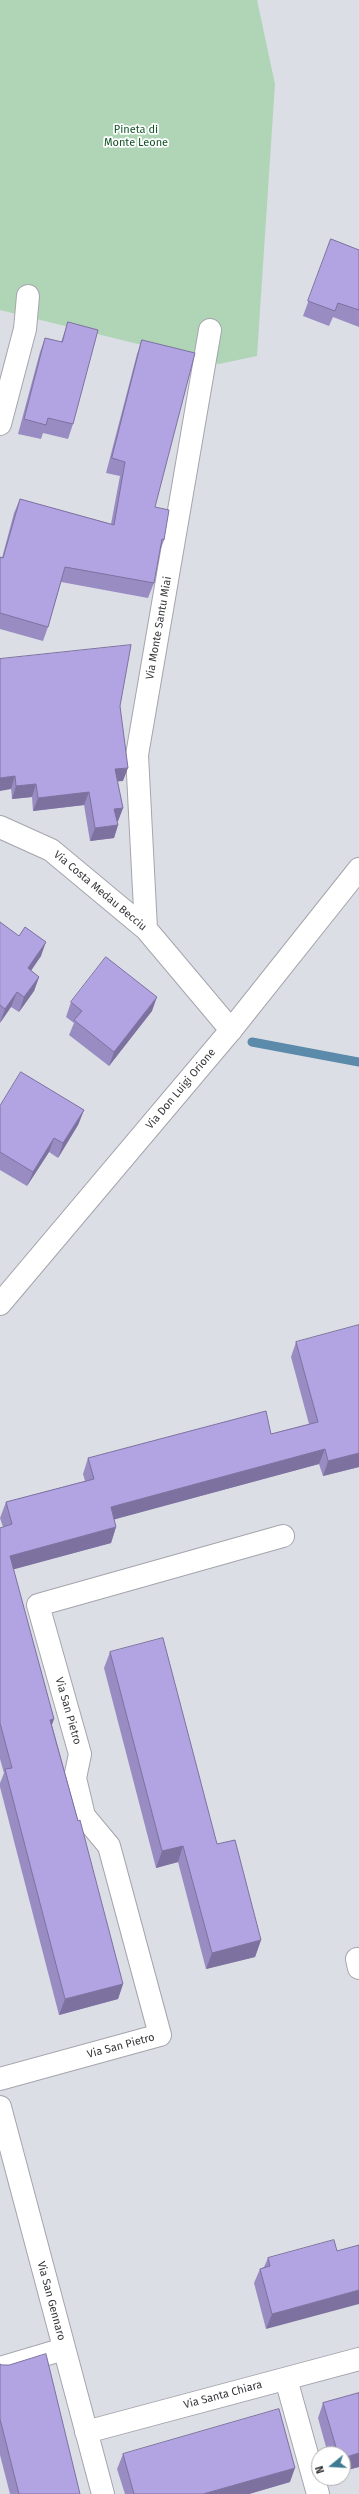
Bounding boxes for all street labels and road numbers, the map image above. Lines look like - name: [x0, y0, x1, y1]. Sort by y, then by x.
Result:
- street label: Via Monte Santu Miai: [143, 575, 175, 681]
- street label: Via Costa Medau Becciu: [51, 848, 149, 934]
- street label: Via Don Luigi Orione: [143, 1046, 219, 1132]
- street label: Via San Pietro: [52, 1676, 84, 1746]
- street label: Via San Pietro: [86, 2031, 156, 2061]
- street label: Via San Gennaro: [34, 2260, 68, 2342]
- street label: Via Santa Chiara: [182, 2378, 264, 2412]

